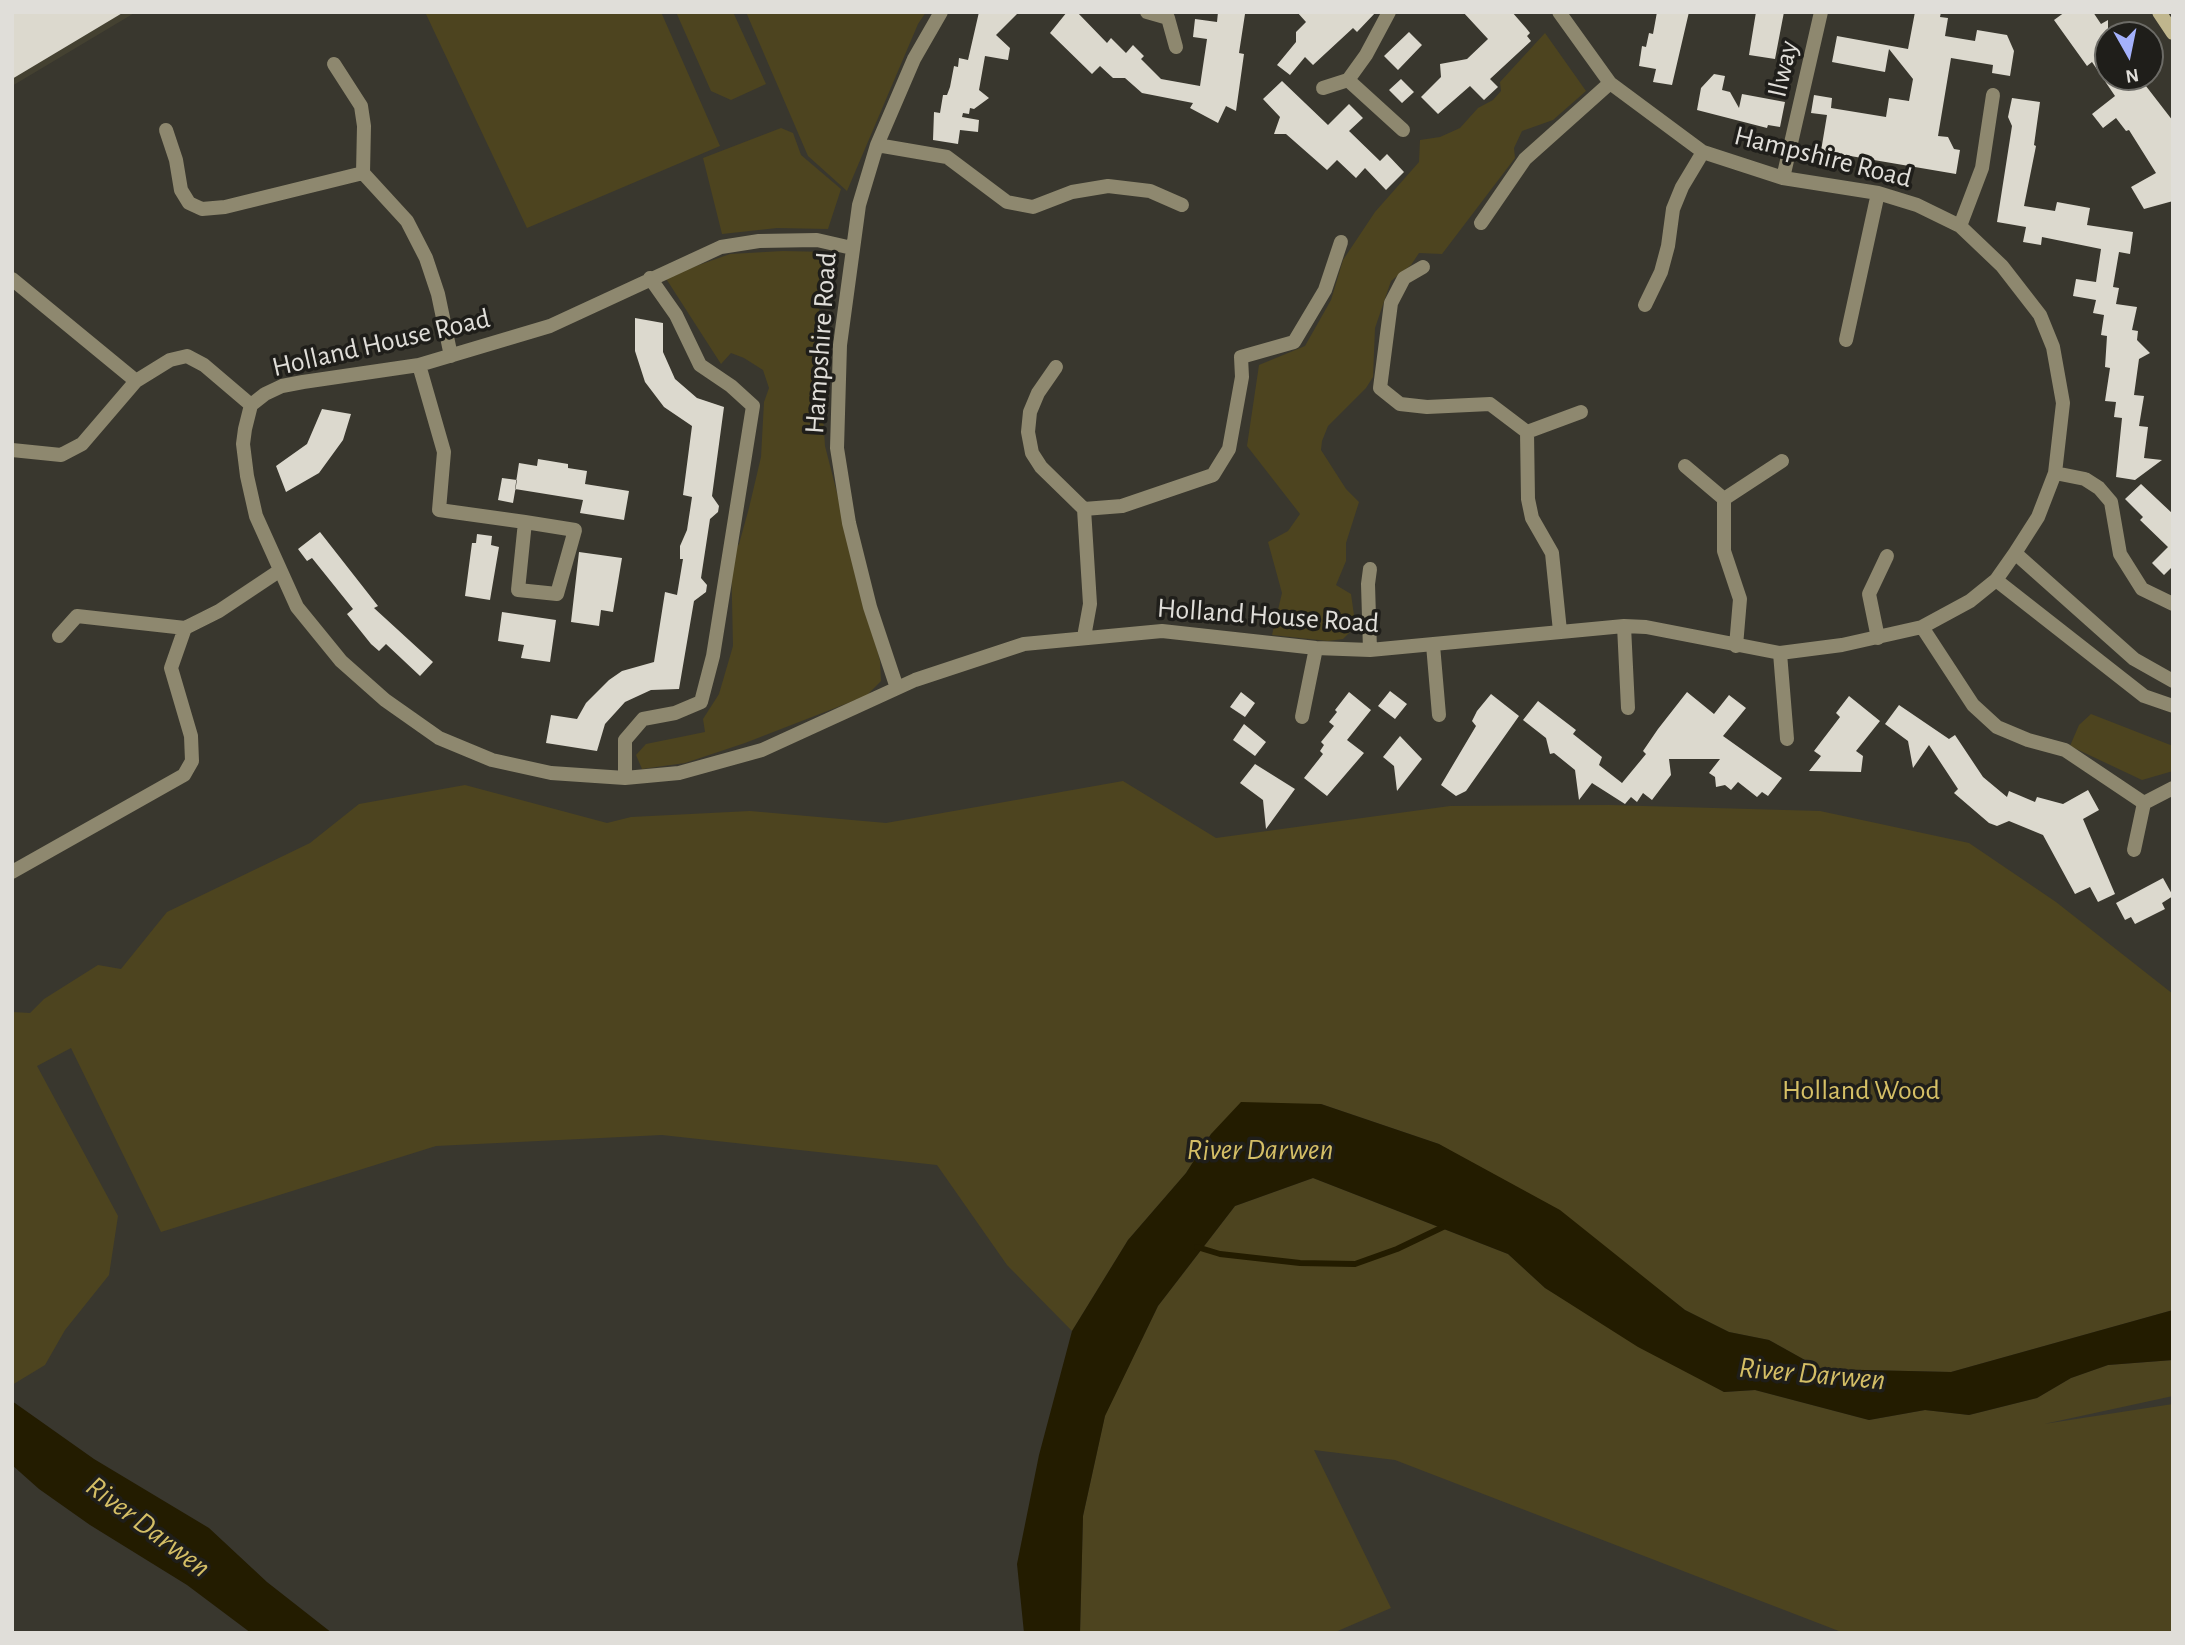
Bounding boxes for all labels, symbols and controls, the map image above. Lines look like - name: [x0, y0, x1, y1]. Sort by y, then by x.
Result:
- north arrow: [2094, 21, 2164, 91]
- street label: Ilway: [1760, 37, 1806, 101]
- text: N: [2124, 65, 2140, 86]
- street label: Hampshire Road: [1731, 119, 1915, 195]
- street label: Hampshire Road: [798, 251, 844, 435]
- street label: Holland House Road: [269, 302, 493, 384]
- street label: Holland House Road: [1156, 591, 1380, 641]
- park label: Holland Wood: [1782, 1074, 1940, 1108]
- water label: River Darwen: [1187, 1132, 1333, 1168]
- water label: River Darwen: [1737, 1350, 1887, 1398]
- water label: River Darwen: [78, 1468, 218, 1586]

